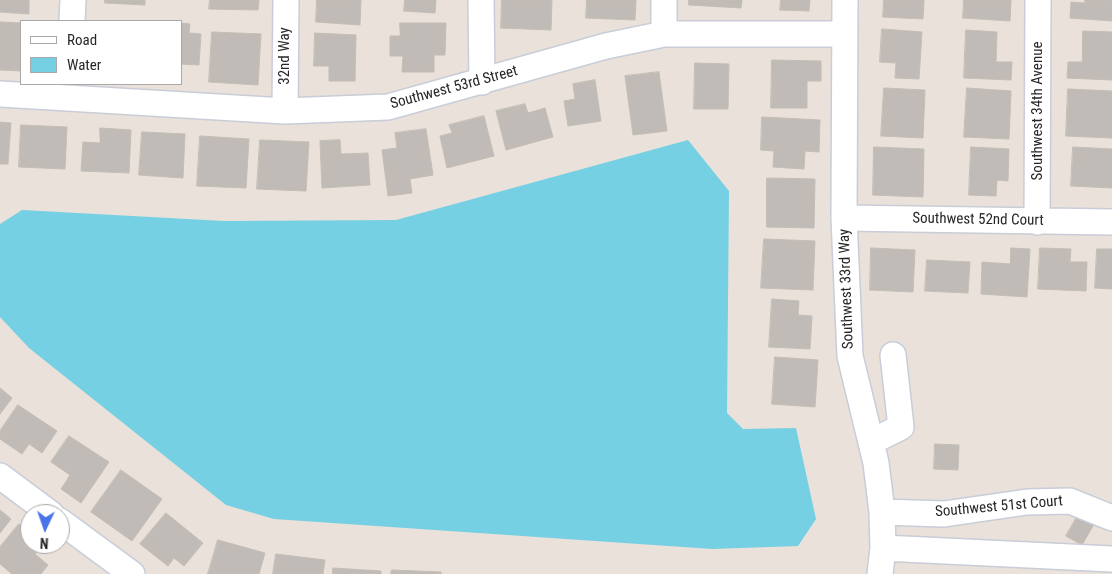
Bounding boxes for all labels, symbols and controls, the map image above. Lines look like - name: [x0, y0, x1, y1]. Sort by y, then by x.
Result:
- legend: [20, 20, 182, 85]
- street label: 32nd Way: [276, 27, 294, 85]
- text: Road: [67, 31, 97, 49]
- street label: Southwest 34th Avenue: [1029, 42, 1047, 180]
- text: Water: [67, 56, 101, 74]
- street label: Southwest 53rd Street: [388, 62, 520, 114]
- street label: Southwest 52nd Court: [912, 210, 1044, 230]
- street label: Southwest 33rd Way: [836, 229, 858, 349]
- street label: Southwest 51st Court: [934, 492, 1064, 522]
- north arrow: [20, 504, 70, 554]
- text: N: [40, 535, 49, 551]

